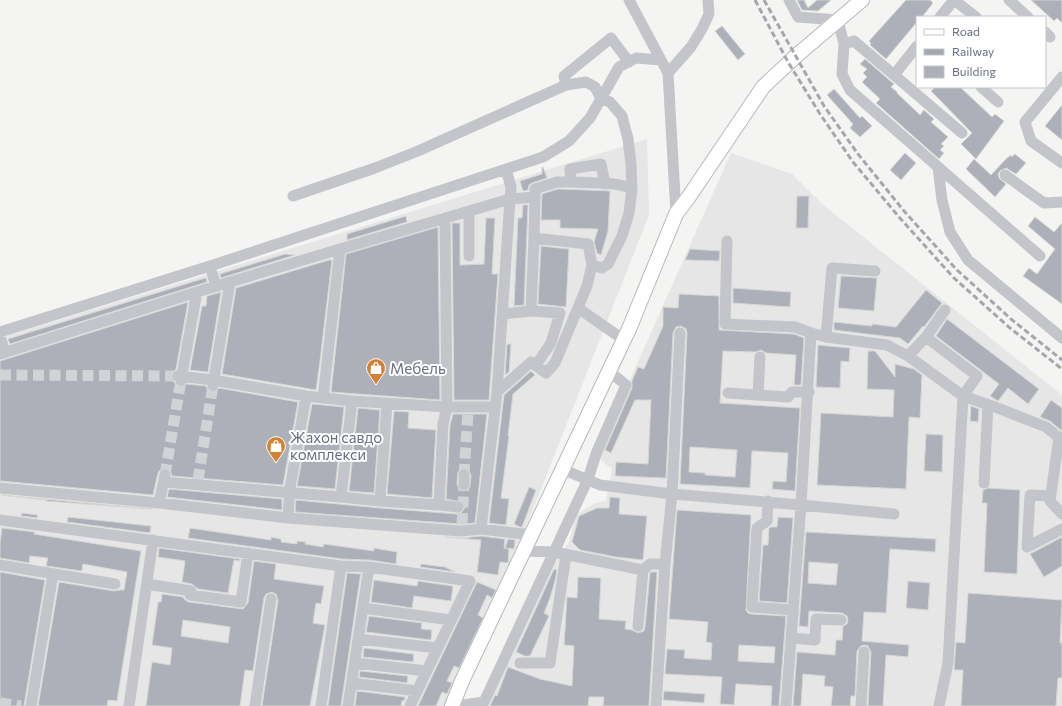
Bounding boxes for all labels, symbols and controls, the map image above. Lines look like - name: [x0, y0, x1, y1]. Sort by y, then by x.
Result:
- legend: [916, 16, 1046, 88]
- text: Road: [952, 24, 980, 38]
- text: Railway: [952, 44, 994, 58]
- text: Building: [952, 64, 996, 78]
- shop icon: Мебель: [365, 357, 387, 385]
- place label: Мебель: [390, 359, 446, 377]
- place label: Жахон савдо комплекси: [290, 428, 382, 463]
- shop icon: Жахон савдо комплекси: [265, 435, 287, 463]

